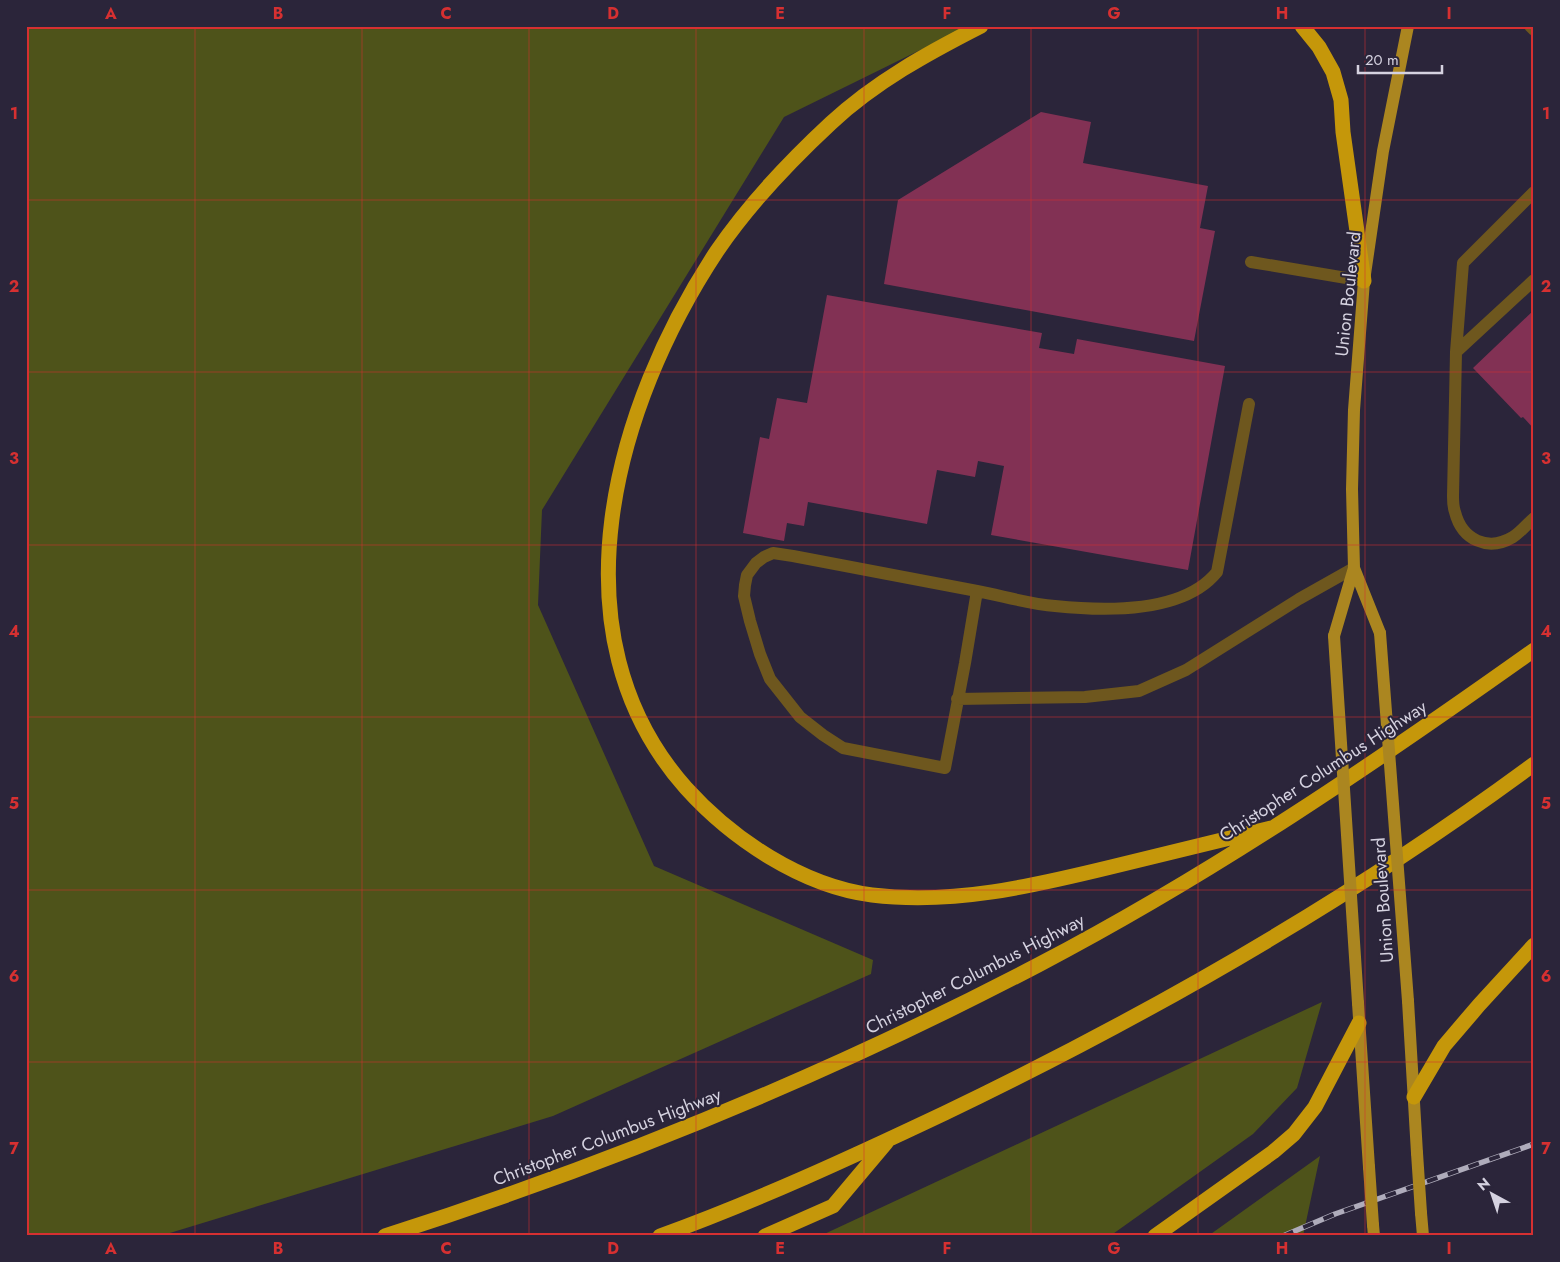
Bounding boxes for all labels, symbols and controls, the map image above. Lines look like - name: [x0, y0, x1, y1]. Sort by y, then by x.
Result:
- text: A: [104, 2, 117, 25]
- text: B: [273, 2, 283, 25]
- text: C: [440, 2, 452, 25]
- text: D: [607, 2, 619, 25]
- text: E: [775, 2, 785, 25]
- text: F: [943, 2, 951, 25]
- text: G: [1107, 2, 1121, 25]
- text: H: [1276, 2, 1288, 25]
- text: I: [1446, 2, 1452, 25]
- scale bar: [1358, 42, 1441, 74]
- text: 20 m: [1365, 49, 1399, 71]
- text: 1: [10, 102, 18, 125]
- text: 1: [1542, 102, 1550, 125]
- street label: Union Boulevard: [1329, 230, 1367, 358]
- text: 2: [9, 275, 19, 298]
- text: 2: [1541, 275, 1551, 298]
- text: 3: [9, 447, 19, 470]
- text: 3: [1541, 447, 1551, 470]
- text: 4: [8, 620, 20, 643]
- text: 4: [1540, 620, 1552, 643]
- street label: Christopher Columbus Highway: [1214, 694, 1432, 848]
- text: 5: [9, 792, 19, 815]
- text: 5: [1541, 792, 1551, 815]
- street label: Union Boulevard: [1366, 836, 1400, 964]
- street label: Christopher Columbus Highway: [861, 907, 1089, 1041]
- text: 6: [9, 965, 19, 988]
- text: 6: [1541, 965, 1551, 988]
- street label: Christopher Columbus Highway: [489, 1081, 725, 1193]
- text: 7: [9, 1137, 19, 1160]
- text: 7: [1541, 1137, 1551, 1160]
- north arrow: [1468, 1170, 1518, 1220]
- text: N: [1473, 1173, 1494, 1195]
- text: A: [104, 1237, 117, 1260]
- text: B: [273, 1237, 283, 1260]
- text: C: [440, 1237, 452, 1260]
- text: D: [607, 1237, 619, 1260]
- text: E: [775, 1237, 785, 1260]
- text: F: [943, 1237, 951, 1260]
- text: G: [1107, 1237, 1121, 1260]
- text: H: [1276, 1237, 1288, 1260]
- text: I: [1446, 1237, 1452, 1260]

